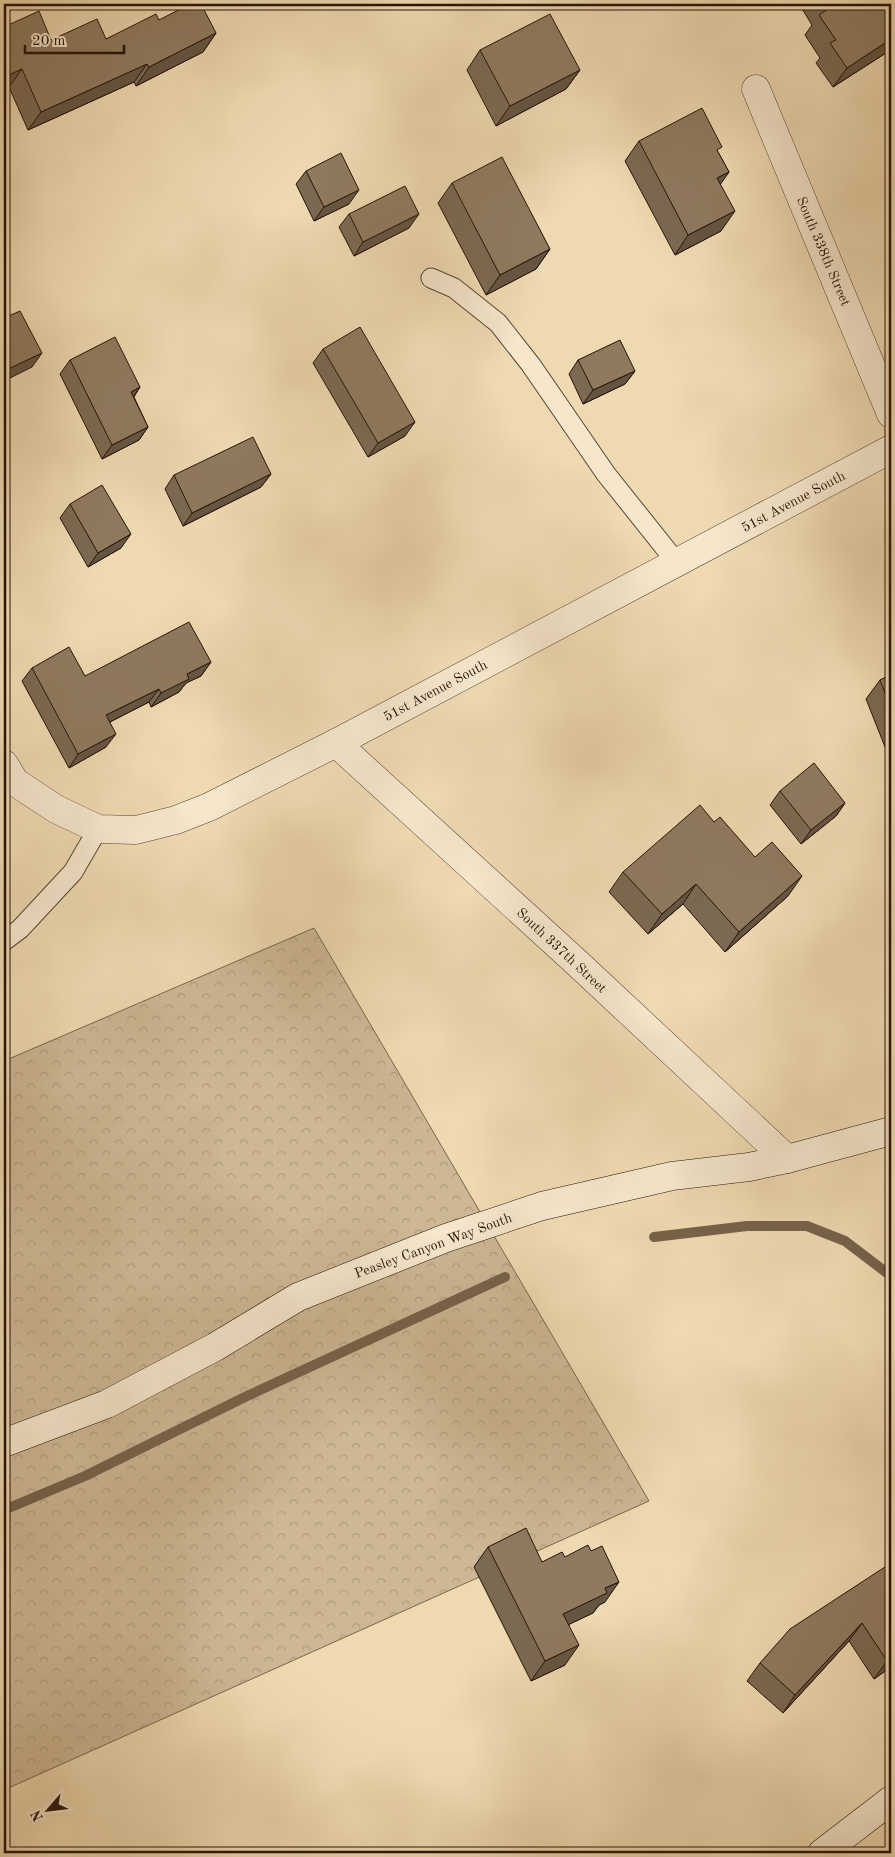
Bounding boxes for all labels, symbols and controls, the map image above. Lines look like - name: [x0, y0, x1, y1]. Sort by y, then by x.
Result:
- scale bar: [25, 22, 124, 54]
- text: 20 m: [32, 34, 66, 49]
- street label: South 338th Street: [794, 195, 853, 308]
- street label: 51st Avenue South: [739, 468, 848, 535]
- street label: 51st Avenue South: [381, 657, 490, 724]
- street label: South 337th Street: [514, 906, 609, 996]
- street label: Peasley Canyon Way South: [353, 1211, 514, 1281]
- north arrow: [22, 1784, 72, 1834]
- text: N: [29, 1807, 46, 1824]

